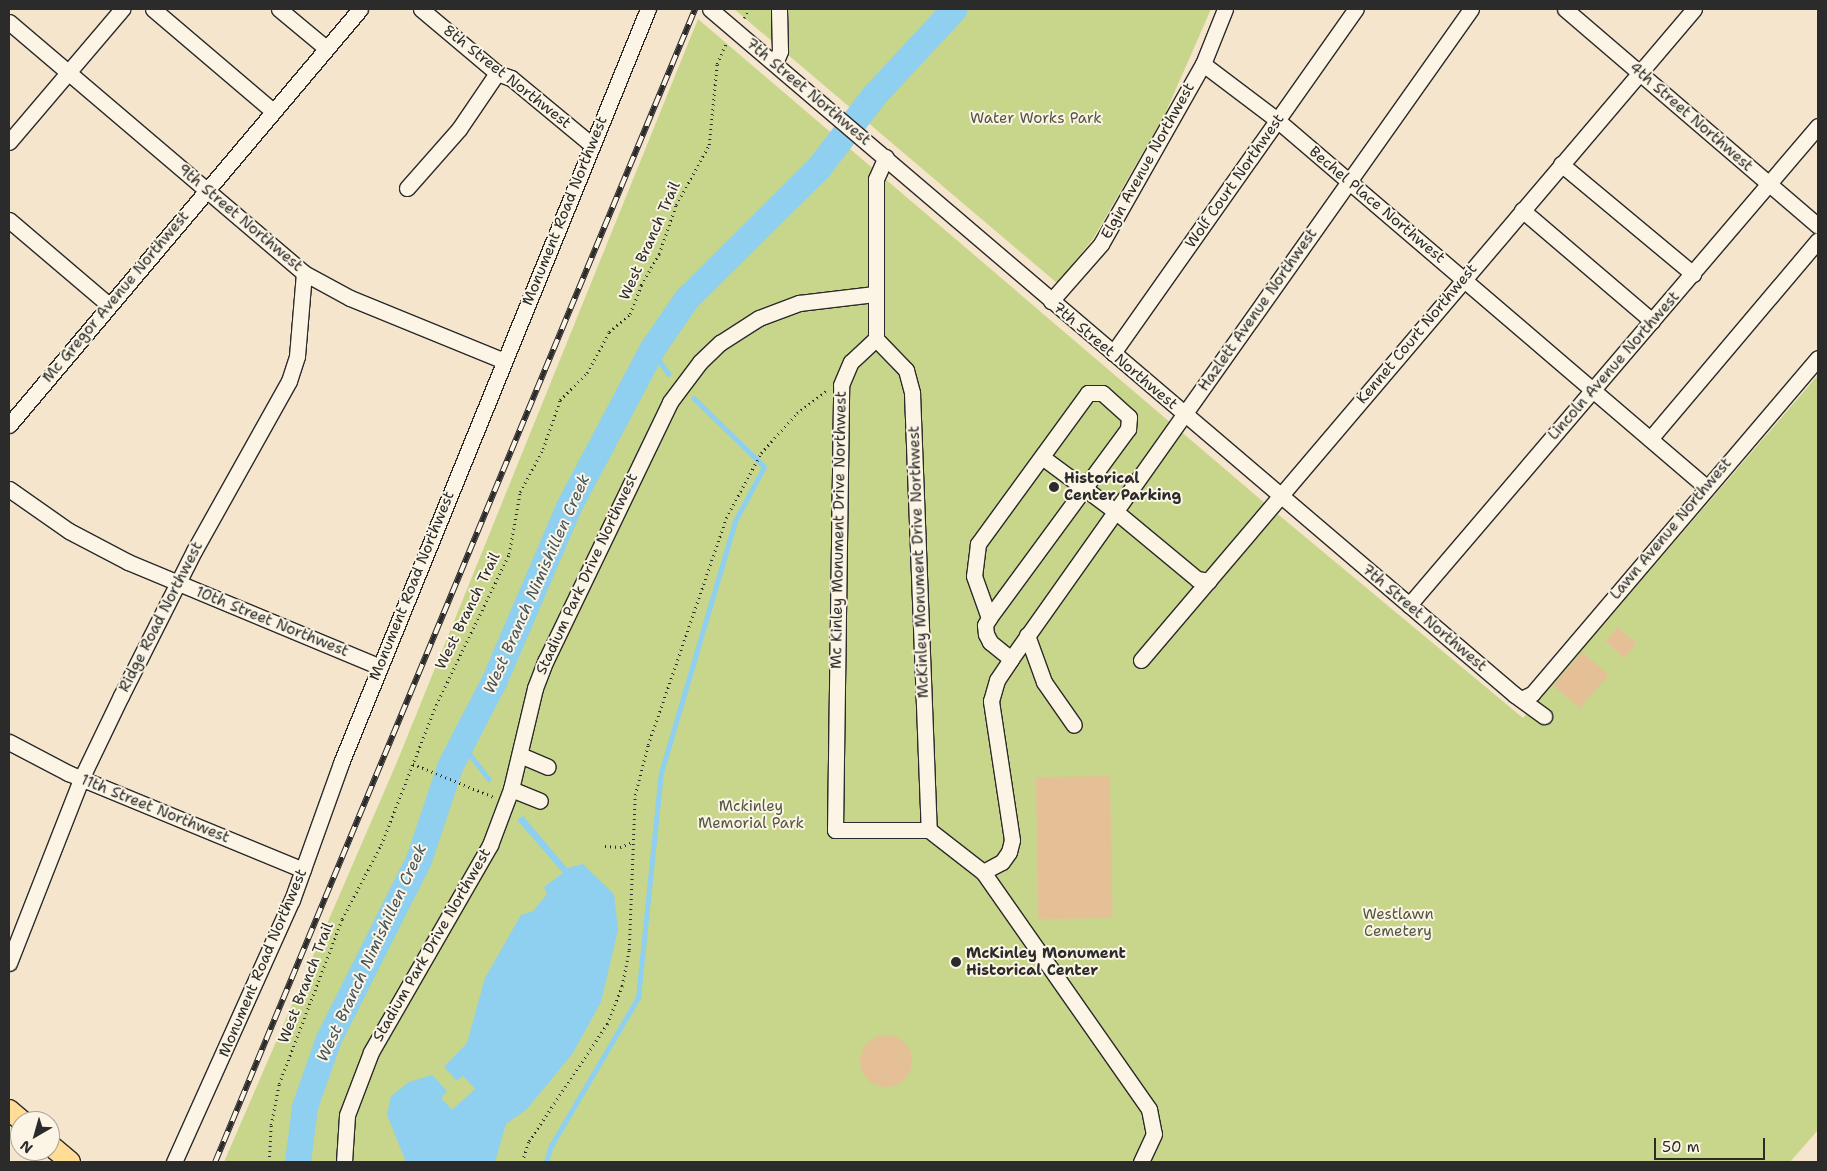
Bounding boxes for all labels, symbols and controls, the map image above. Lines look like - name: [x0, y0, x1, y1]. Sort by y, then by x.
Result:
- street label: 8th Street Northwest: [440, 22, 574, 132]
- street label: 7th Street Northwest: [742, 35, 874, 149]
- street label: 4th Street Northwest: [1626, 59, 1756, 175]
- street label: Elgin Avenue Northwest: [1098, 80, 1198, 242]
- park label: Water Works Park: [970, 110, 1102, 128]
- street label: Wolf Court Northwest: [1182, 110, 1288, 252]
- street label: Monument Road Northwest: [519, 114, 611, 308]
- street label: Bechel Place Northwest: [1305, 143, 1449, 267]
- street label: 9th Street Northwest: [174, 161, 306, 275]
- street label: West Branch Trail: [616, 179, 684, 303]
- street label: Mc Gregor Avenue Northwest: [39, 208, 193, 386]
- street label: Hazlett Avenue Northwest: [1195, 225, 1321, 395]
- street label: Kennet Court Northwest: [1353, 260, 1481, 408]
- street label: Lincoln Avenue Northwest: [1545, 288, 1683, 444]
- street label: 7th Street Northwest: [1049, 299, 1181, 413]
- street label: Mc Kinley Monument Drive Northwest: [828, 391, 850, 669]
- street label: McKinley Monument Drive Northwest: [905, 425, 933, 699]
- street label: Lawn Avenue Northwest: [1607, 455, 1735, 603]
- place label: Historical Center Parking: [1064, 469, 1181, 504]
- street label: Stadium Park Drive Northwest: [532, 470, 642, 678]
- water label: West Branch Nimishillen Creek: [480, 471, 594, 697]
- marker: Historical Center Parking: [1048, 481, 1060, 493]
- street label: Monument Road Northwest: [366, 489, 458, 683]
- street label: Ridge Road Northwest: [115, 539, 207, 695]
- street label: West Branch Trail: [432, 550, 504, 672]
- street label: 7th Street Northwest: [1358, 561, 1490, 675]
- street label: 10th Street Northwest: [193, 583, 351, 661]
- street label: 11th Street Northwest: [78, 771, 232, 847]
- park label: Mckinley Memorial Park: [698, 797, 804, 832]
- water label: West Branch Nimishillen Creek: [313, 841, 431, 1065]
- street label: Stadium Park Drive Northwest: [369, 845, 495, 1045]
- street label: Monument Road Northwest: [215, 866, 311, 1060]
- park label: Westlawn Cemetery: [1362, 905, 1434, 940]
- street label: West Branch Trail: [275, 920, 337, 1046]
- place label: McKinley Monument Historical Center: [966, 944, 1126, 979]
- marker: McKinley Monument Historical Center: [950, 956, 962, 968]
- north arrow: [10, 1111, 60, 1161]
- scale bar: [1657, 1128, 1768, 1160]
- text: N: [16, 1137, 36, 1158]
- text: 50 m: [1662, 1137, 1700, 1157]

